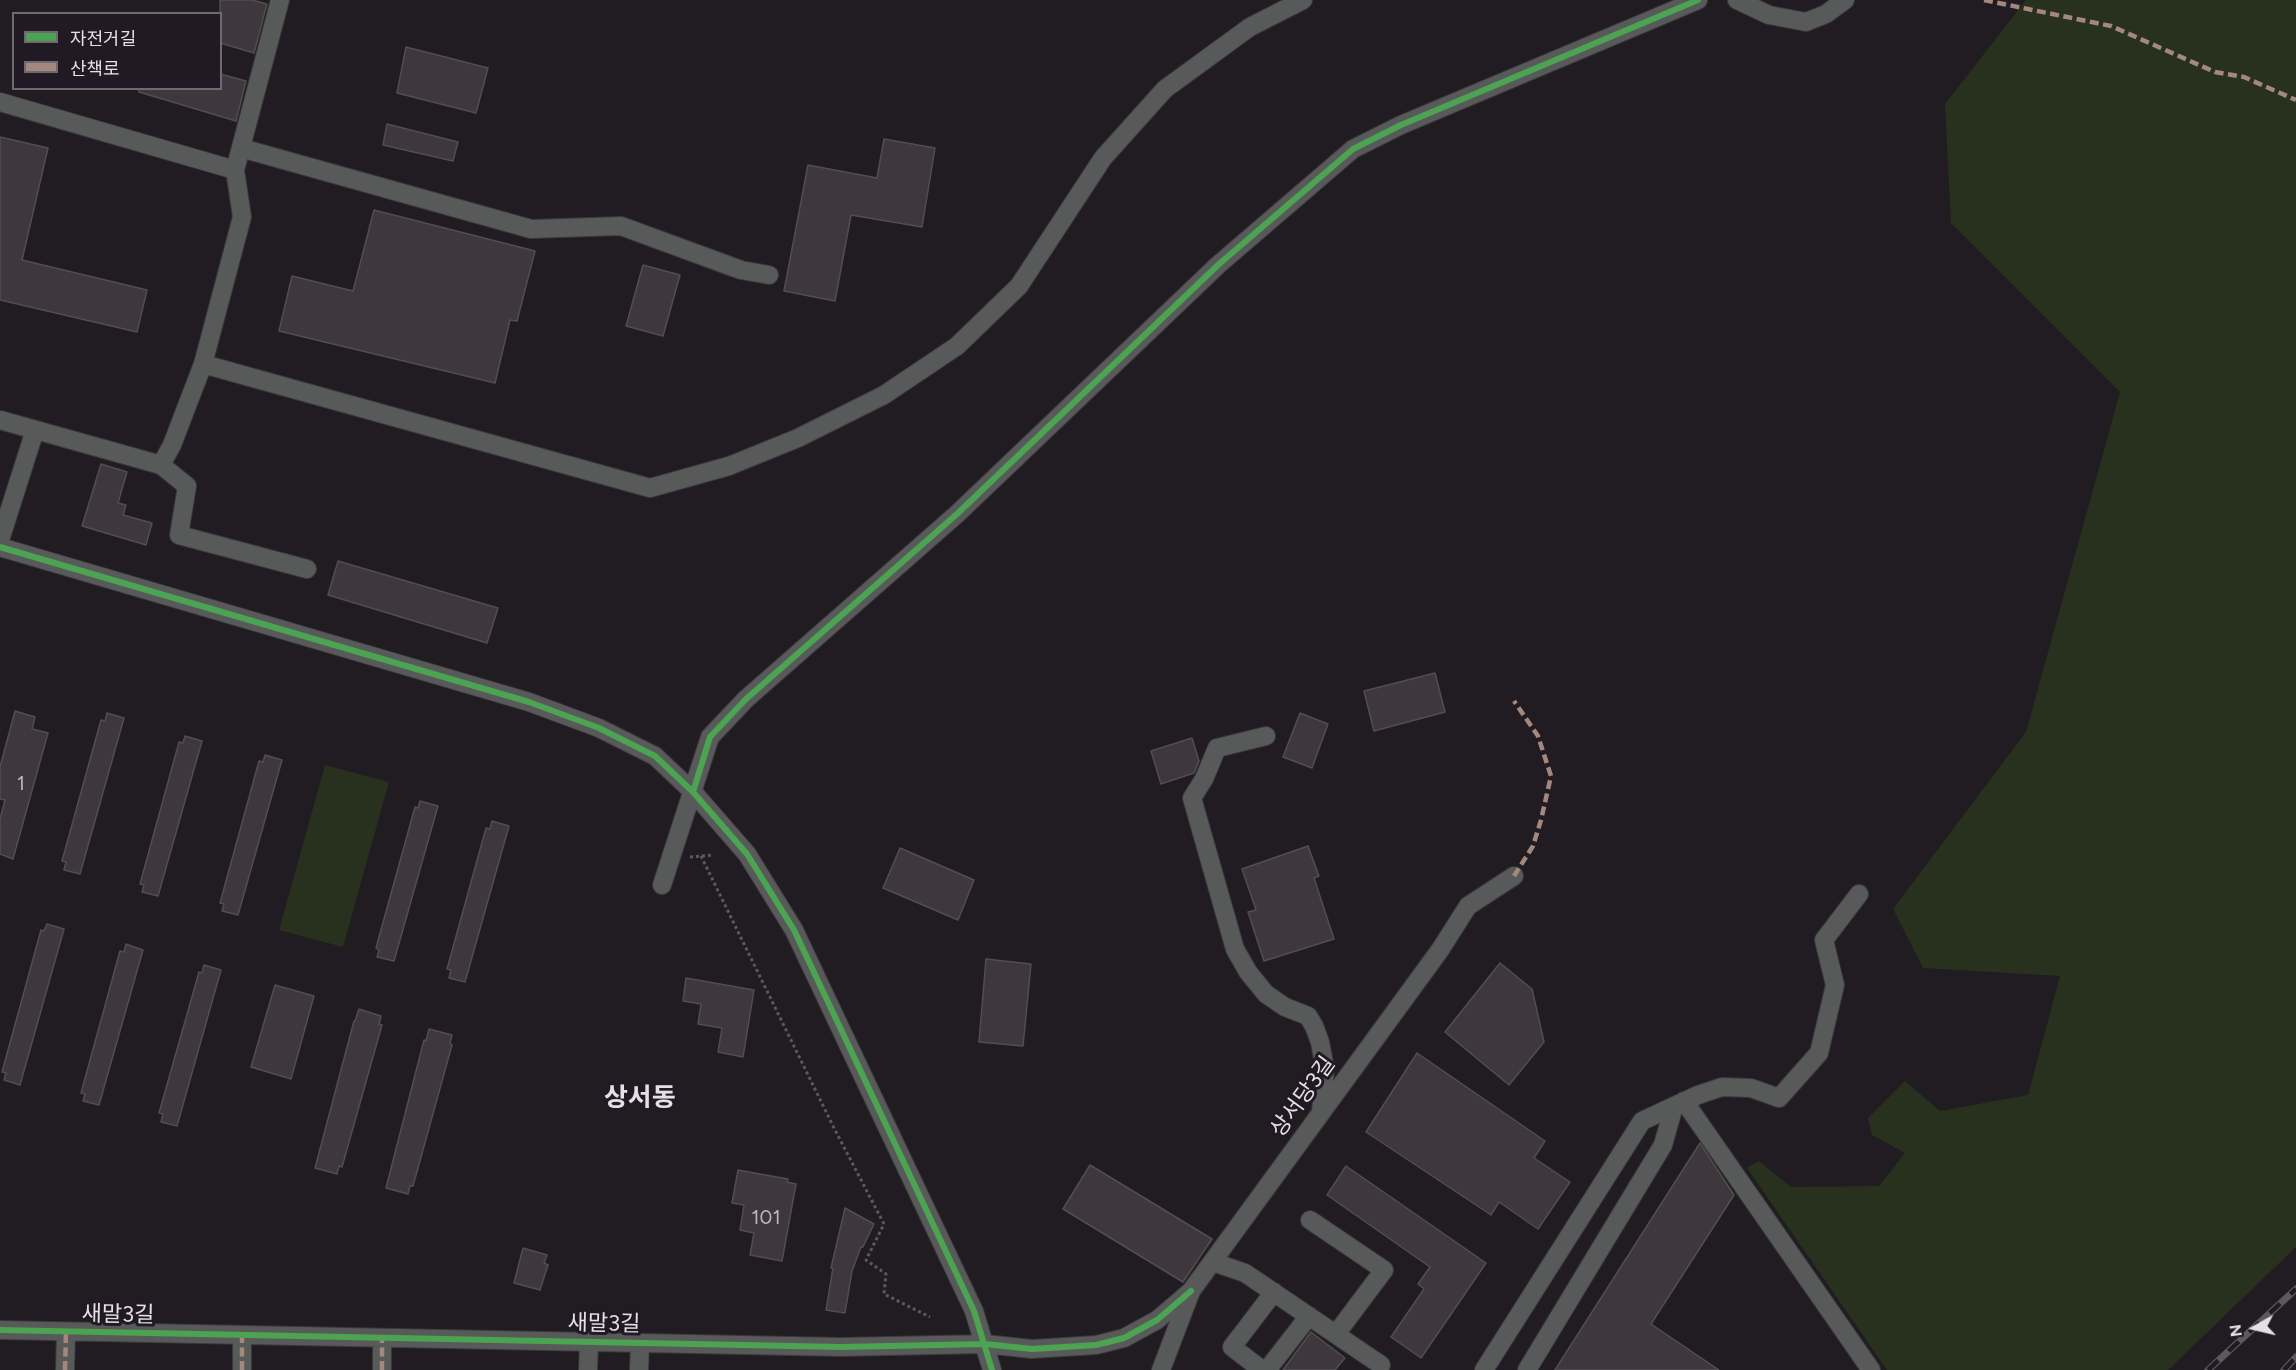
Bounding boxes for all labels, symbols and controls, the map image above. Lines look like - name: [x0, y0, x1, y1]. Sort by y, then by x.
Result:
- legend: [12, 12, 222, 90]
- text: 자전거길: [70, 28, 136, 50]
- text: 산책로: [70, 58, 120, 80]
- house number: 1: [17, 772, 25, 796]
- street label: 상서당3길: [1265, 1052, 1341, 1142]
- district label: 상서동: [604, 1082, 676, 1114]
- house number: 101: [751, 1206, 781, 1230]
- north arrow: [2224, 1298, 2284, 1358]
- street label: 새말3길: [81, 1301, 155, 1329]
- street label: 새말3길: [567, 1310, 641, 1338]
- text: N: [2225, 1323, 2246, 1338]

